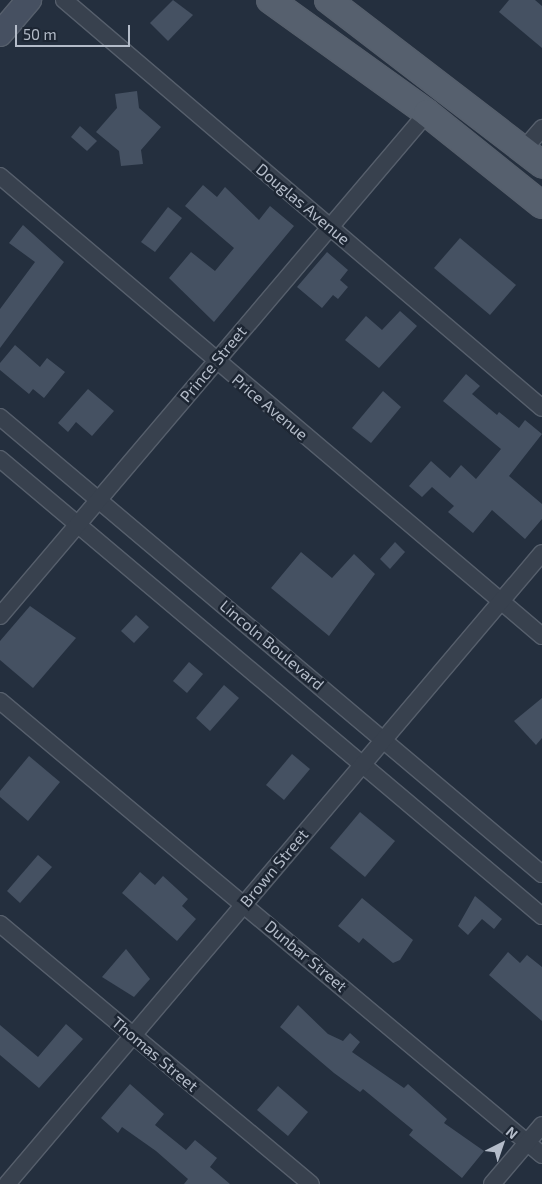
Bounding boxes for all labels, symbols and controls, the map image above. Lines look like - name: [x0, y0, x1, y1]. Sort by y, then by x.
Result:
- scale bar: [18, 15, 132, 47]
- text: 50 m: [23, 25, 57, 43]
- street label: Douglas Avenue: [252, 159, 354, 249]
- street label: Prince Street: [176, 322, 250, 406]
- street label: Price Avenue: [228, 370, 312, 444]
- street label: Lincoln Boulevard: [216, 596, 328, 694]
- street label: Brown Street: [236, 825, 312, 911]
- street label: Dunbar Street: [261, 916, 351, 996]
- street label: Thomas Street: [108, 1012, 202, 1096]
- north arrow: [477, 1119, 527, 1169]
- text: N: [503, 1123, 522, 1142]

